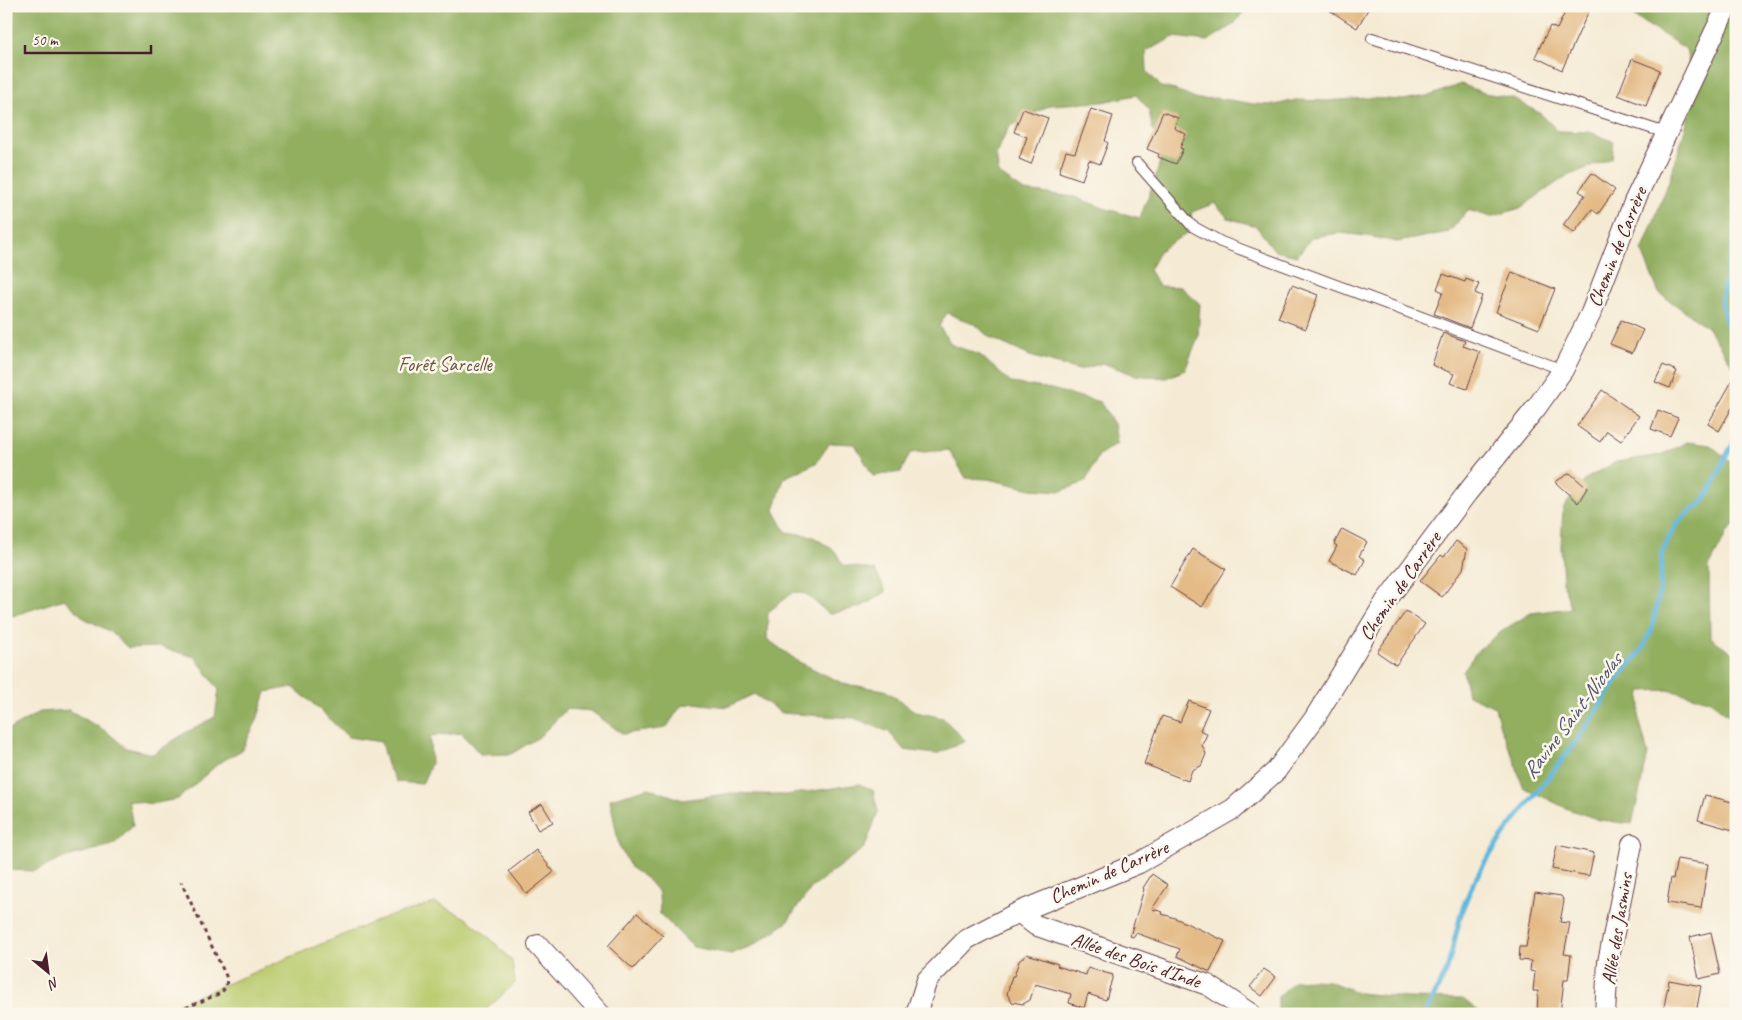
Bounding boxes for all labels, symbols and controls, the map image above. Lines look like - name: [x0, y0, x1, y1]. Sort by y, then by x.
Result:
- scale bar: [25, 22, 151, 54]
- text: 50 m: [32, 31, 59, 50]
- street label: Chemin de Carrère: [1582, 182, 1653, 311]
- park label: Forêt Sarcelle: [398, 352, 493, 377]
- street label: Chemin de Carrère: [1353, 526, 1448, 645]
- water label: Ravine Saint-Nicolas: [1517, 645, 1630, 784]
- street label: Chemin de Carrère: [1046, 834, 1173, 909]
- street label: Allée des Jasmins: [1596, 869, 1638, 987]
- street label: Allée des Bois d'Inde: [1068, 926, 1205, 994]
- north arrow: [22, 948, 72, 998]
- text: N: [44, 973, 62, 994]

